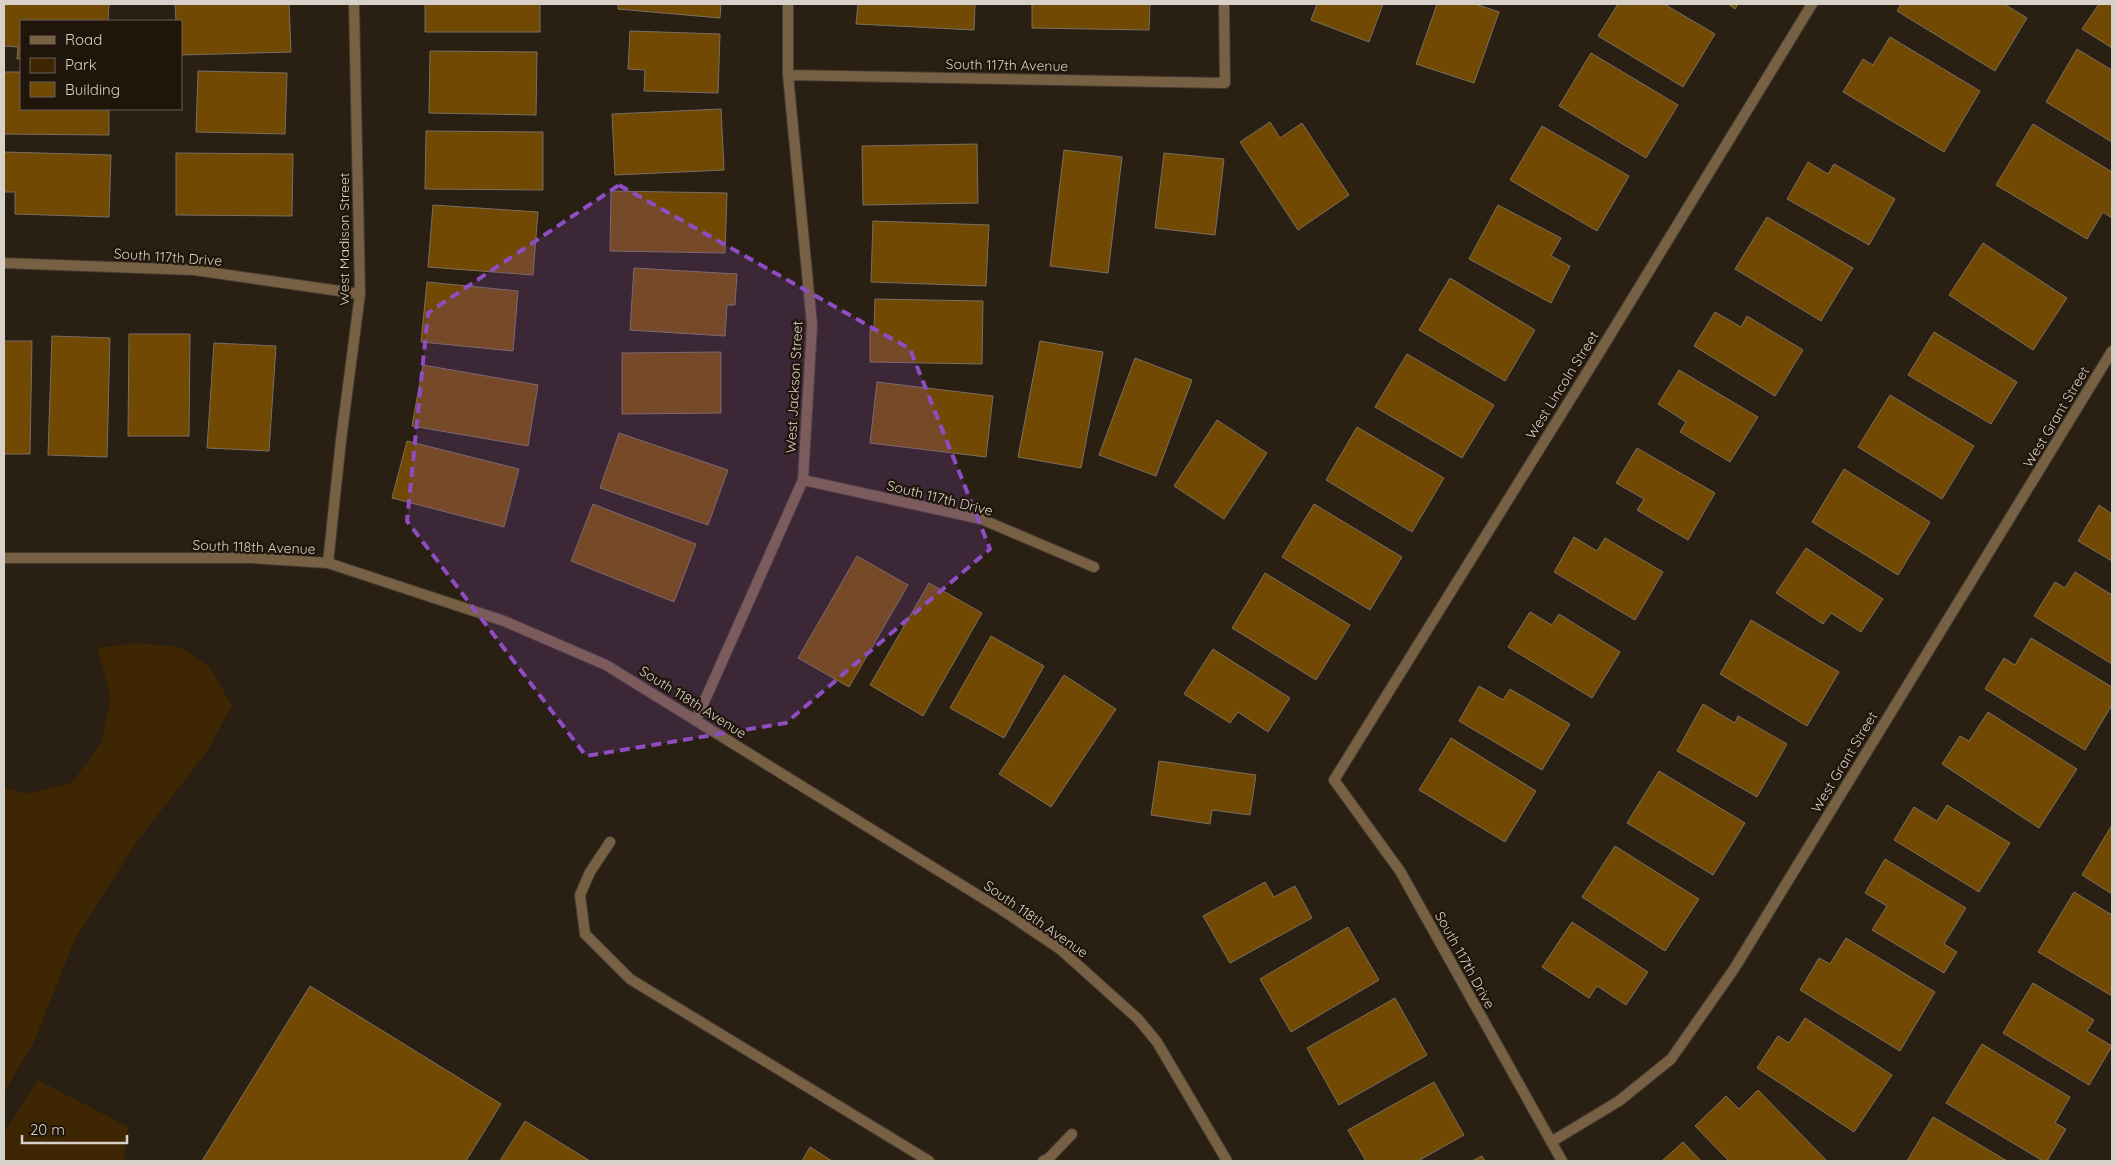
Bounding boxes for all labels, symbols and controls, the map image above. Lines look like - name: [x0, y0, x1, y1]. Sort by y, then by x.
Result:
- legend: [20, 20, 182, 110]
- text: Road: [65, 30, 102, 49]
- text: Park: [65, 55, 97, 74]
- street label: South 117th Avenue: [945, 55, 1069, 75]
- text: Building: [65, 80, 120, 99]
- street label: West Madison Street: [335, 172, 353, 306]
- street label: South 117th Drive: [113, 244, 223, 270]
- street label: West Jackson Street: [782, 320, 806, 454]
- street label: West Lincoln Street: [1522, 327, 1603, 442]
- street label: West Grant Street: [2019, 363, 2093, 471]
- street label: South 117th Drive: [885, 476, 995, 520]
- street label: South 118th Avenue: [192, 536, 316, 558]
- street label: South 118th Avenue: [636, 662, 750, 742]
- street label: West Grant Street: [1807, 708, 1881, 816]
- street label: South 118th Avenue: [980, 876, 1092, 962]
- street label: South 117th Drive: [1431, 908, 1499, 1012]
- scale bar: [22, 1112, 128, 1144]
- text: 20 m: [30, 1120, 65, 1139]

